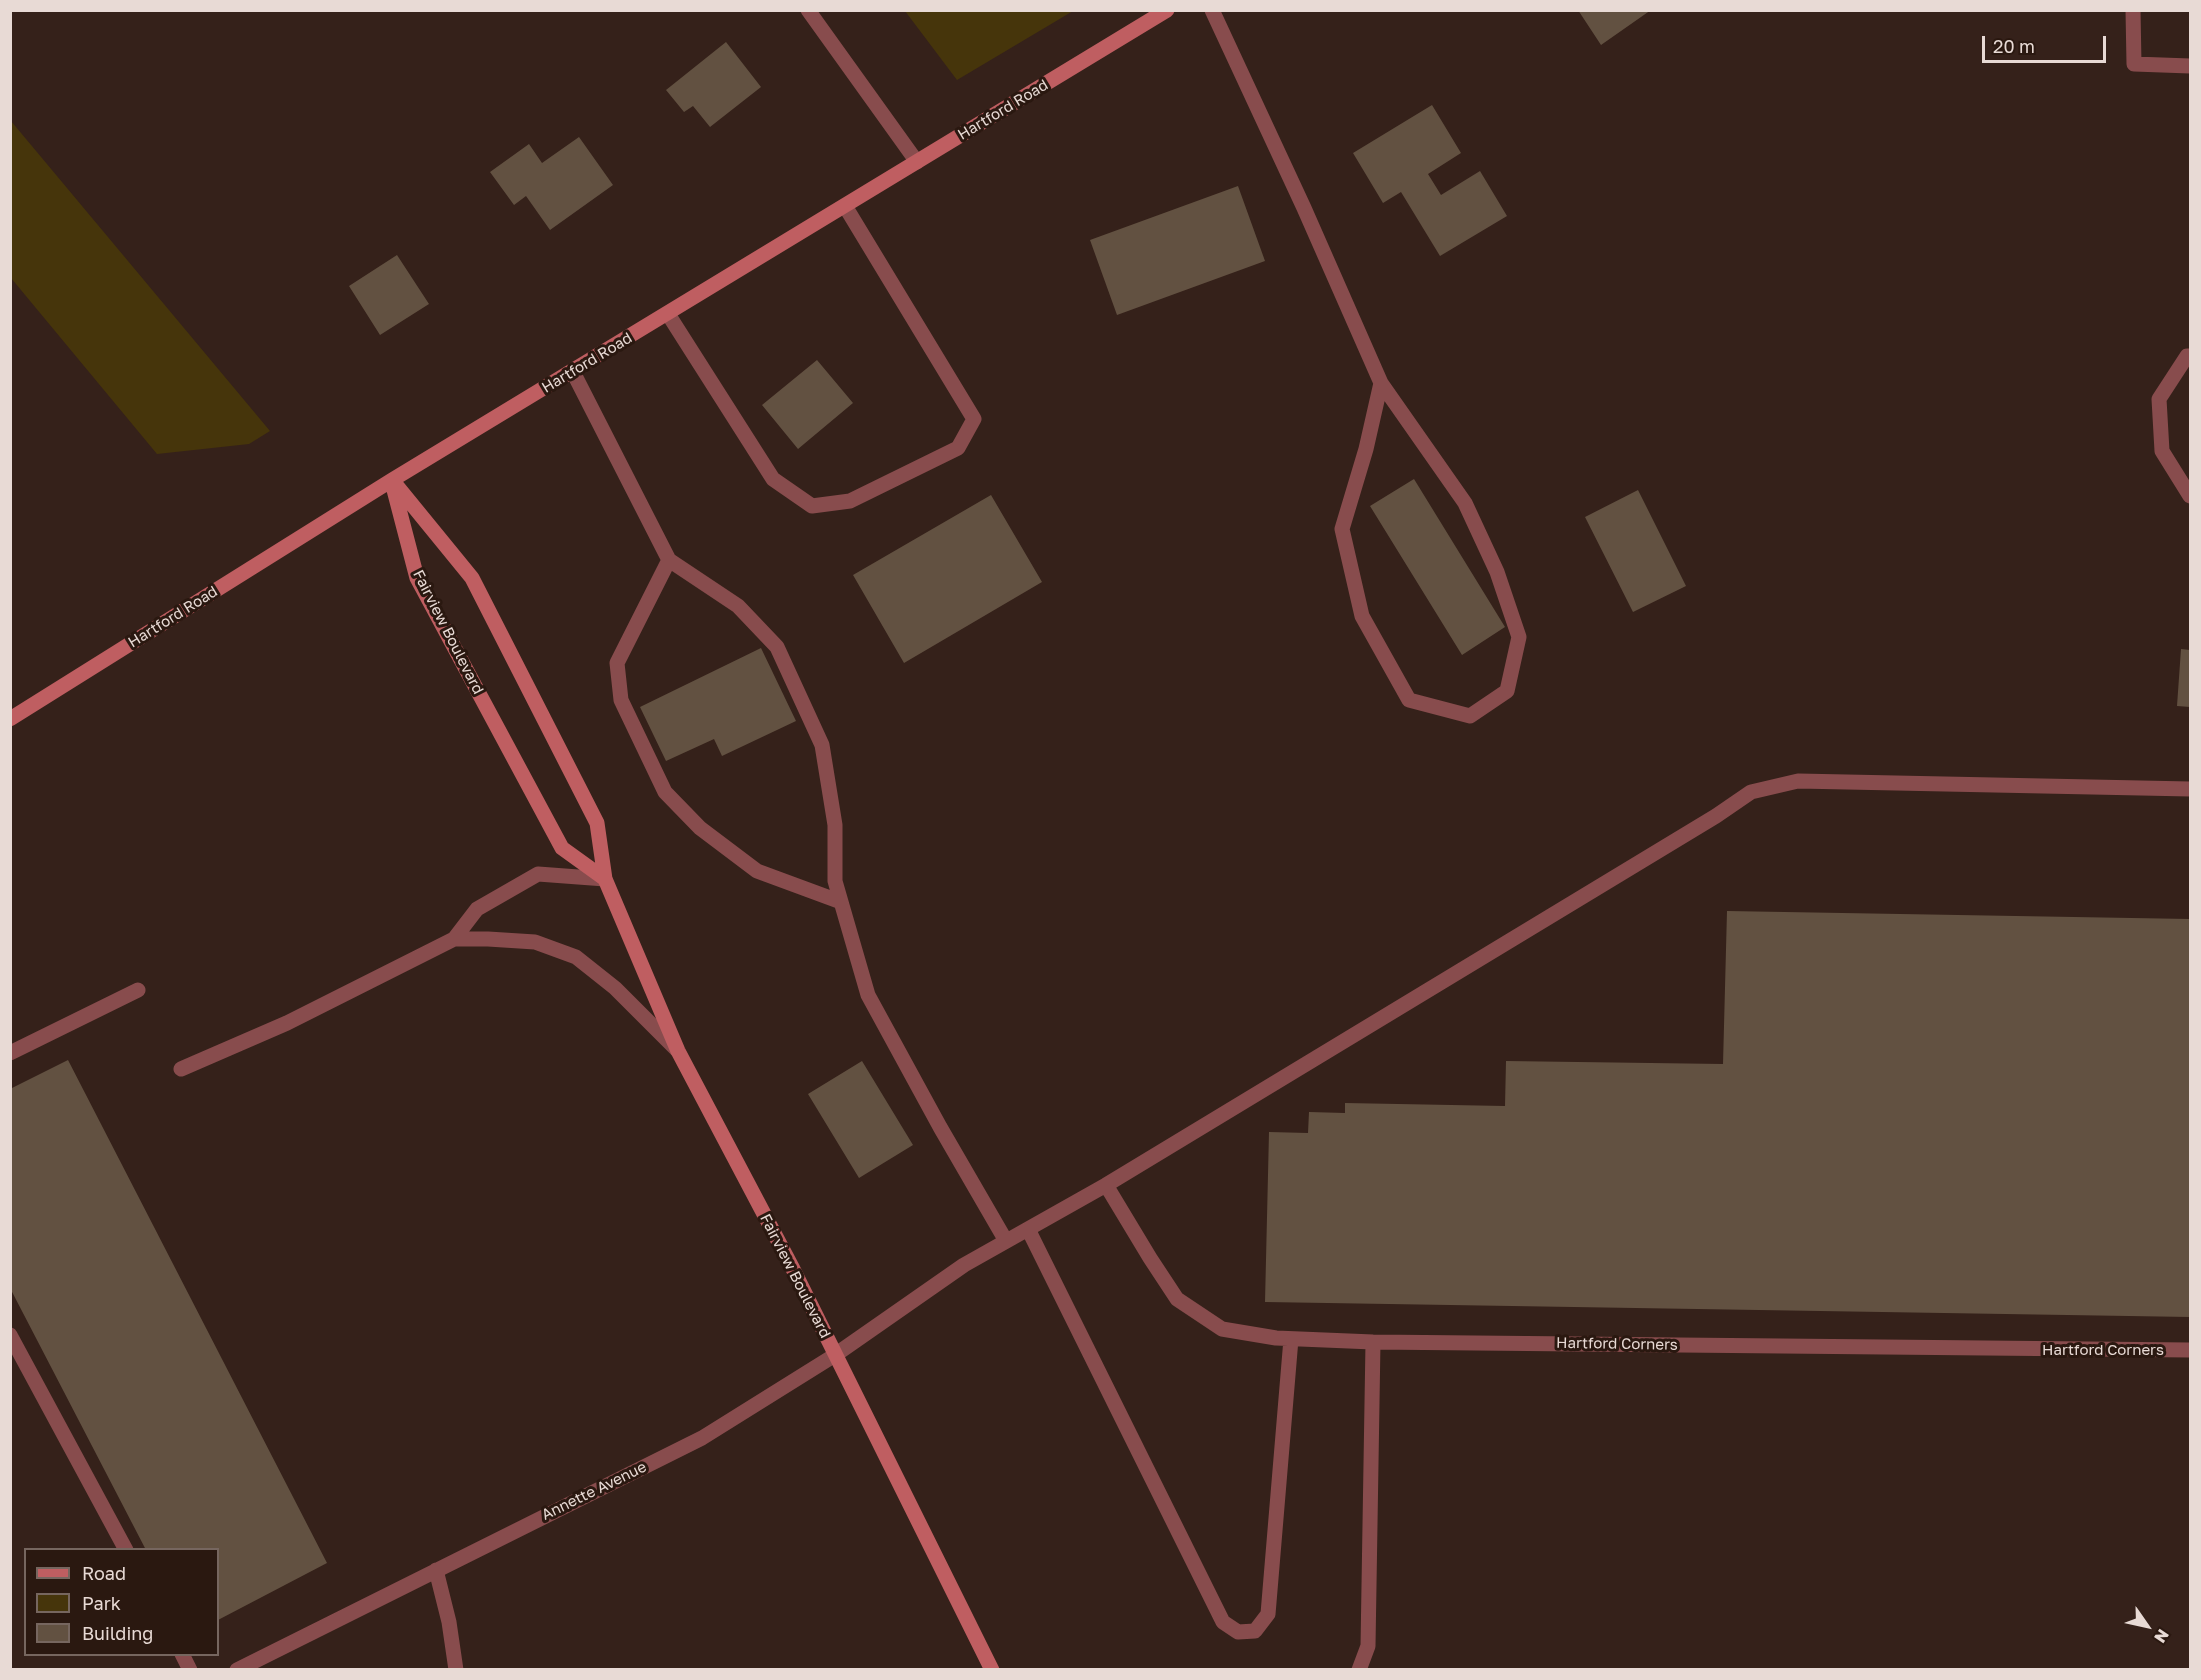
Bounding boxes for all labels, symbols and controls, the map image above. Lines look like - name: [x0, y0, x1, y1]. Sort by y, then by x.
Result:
- scale bar: [1985, 24, 2110, 62]
- text: 20 m: [1993, 35, 2035, 57]
- street label: Hartford Road: [955, 76, 1051, 144]
- street label: Hartford Road: [539, 329, 635, 397]
- street label: Fairview Boulevard: [409, 567, 487, 697]
- street label: Hartford Road: [125, 582, 221, 652]
- street label: Fairview Boulevard: [756, 1211, 834, 1341]
- street label: Hartford Corners: [1556, 1334, 1678, 1354]
- street label: Hartford Corners: [2042, 1341, 2164, 1359]
- street label: Annette Avenue: [539, 1458, 649, 1524]
- legend: [24, 1548, 219, 1656]
- text: Road: [82, 1562, 126, 1584]
- text: Park: [82, 1592, 121, 1614]
- north arrow: [2117, 1596, 2177, 1656]
- text: Building: [82, 1622, 153, 1644]
- text: N: [2150, 1625, 2174, 1647]

